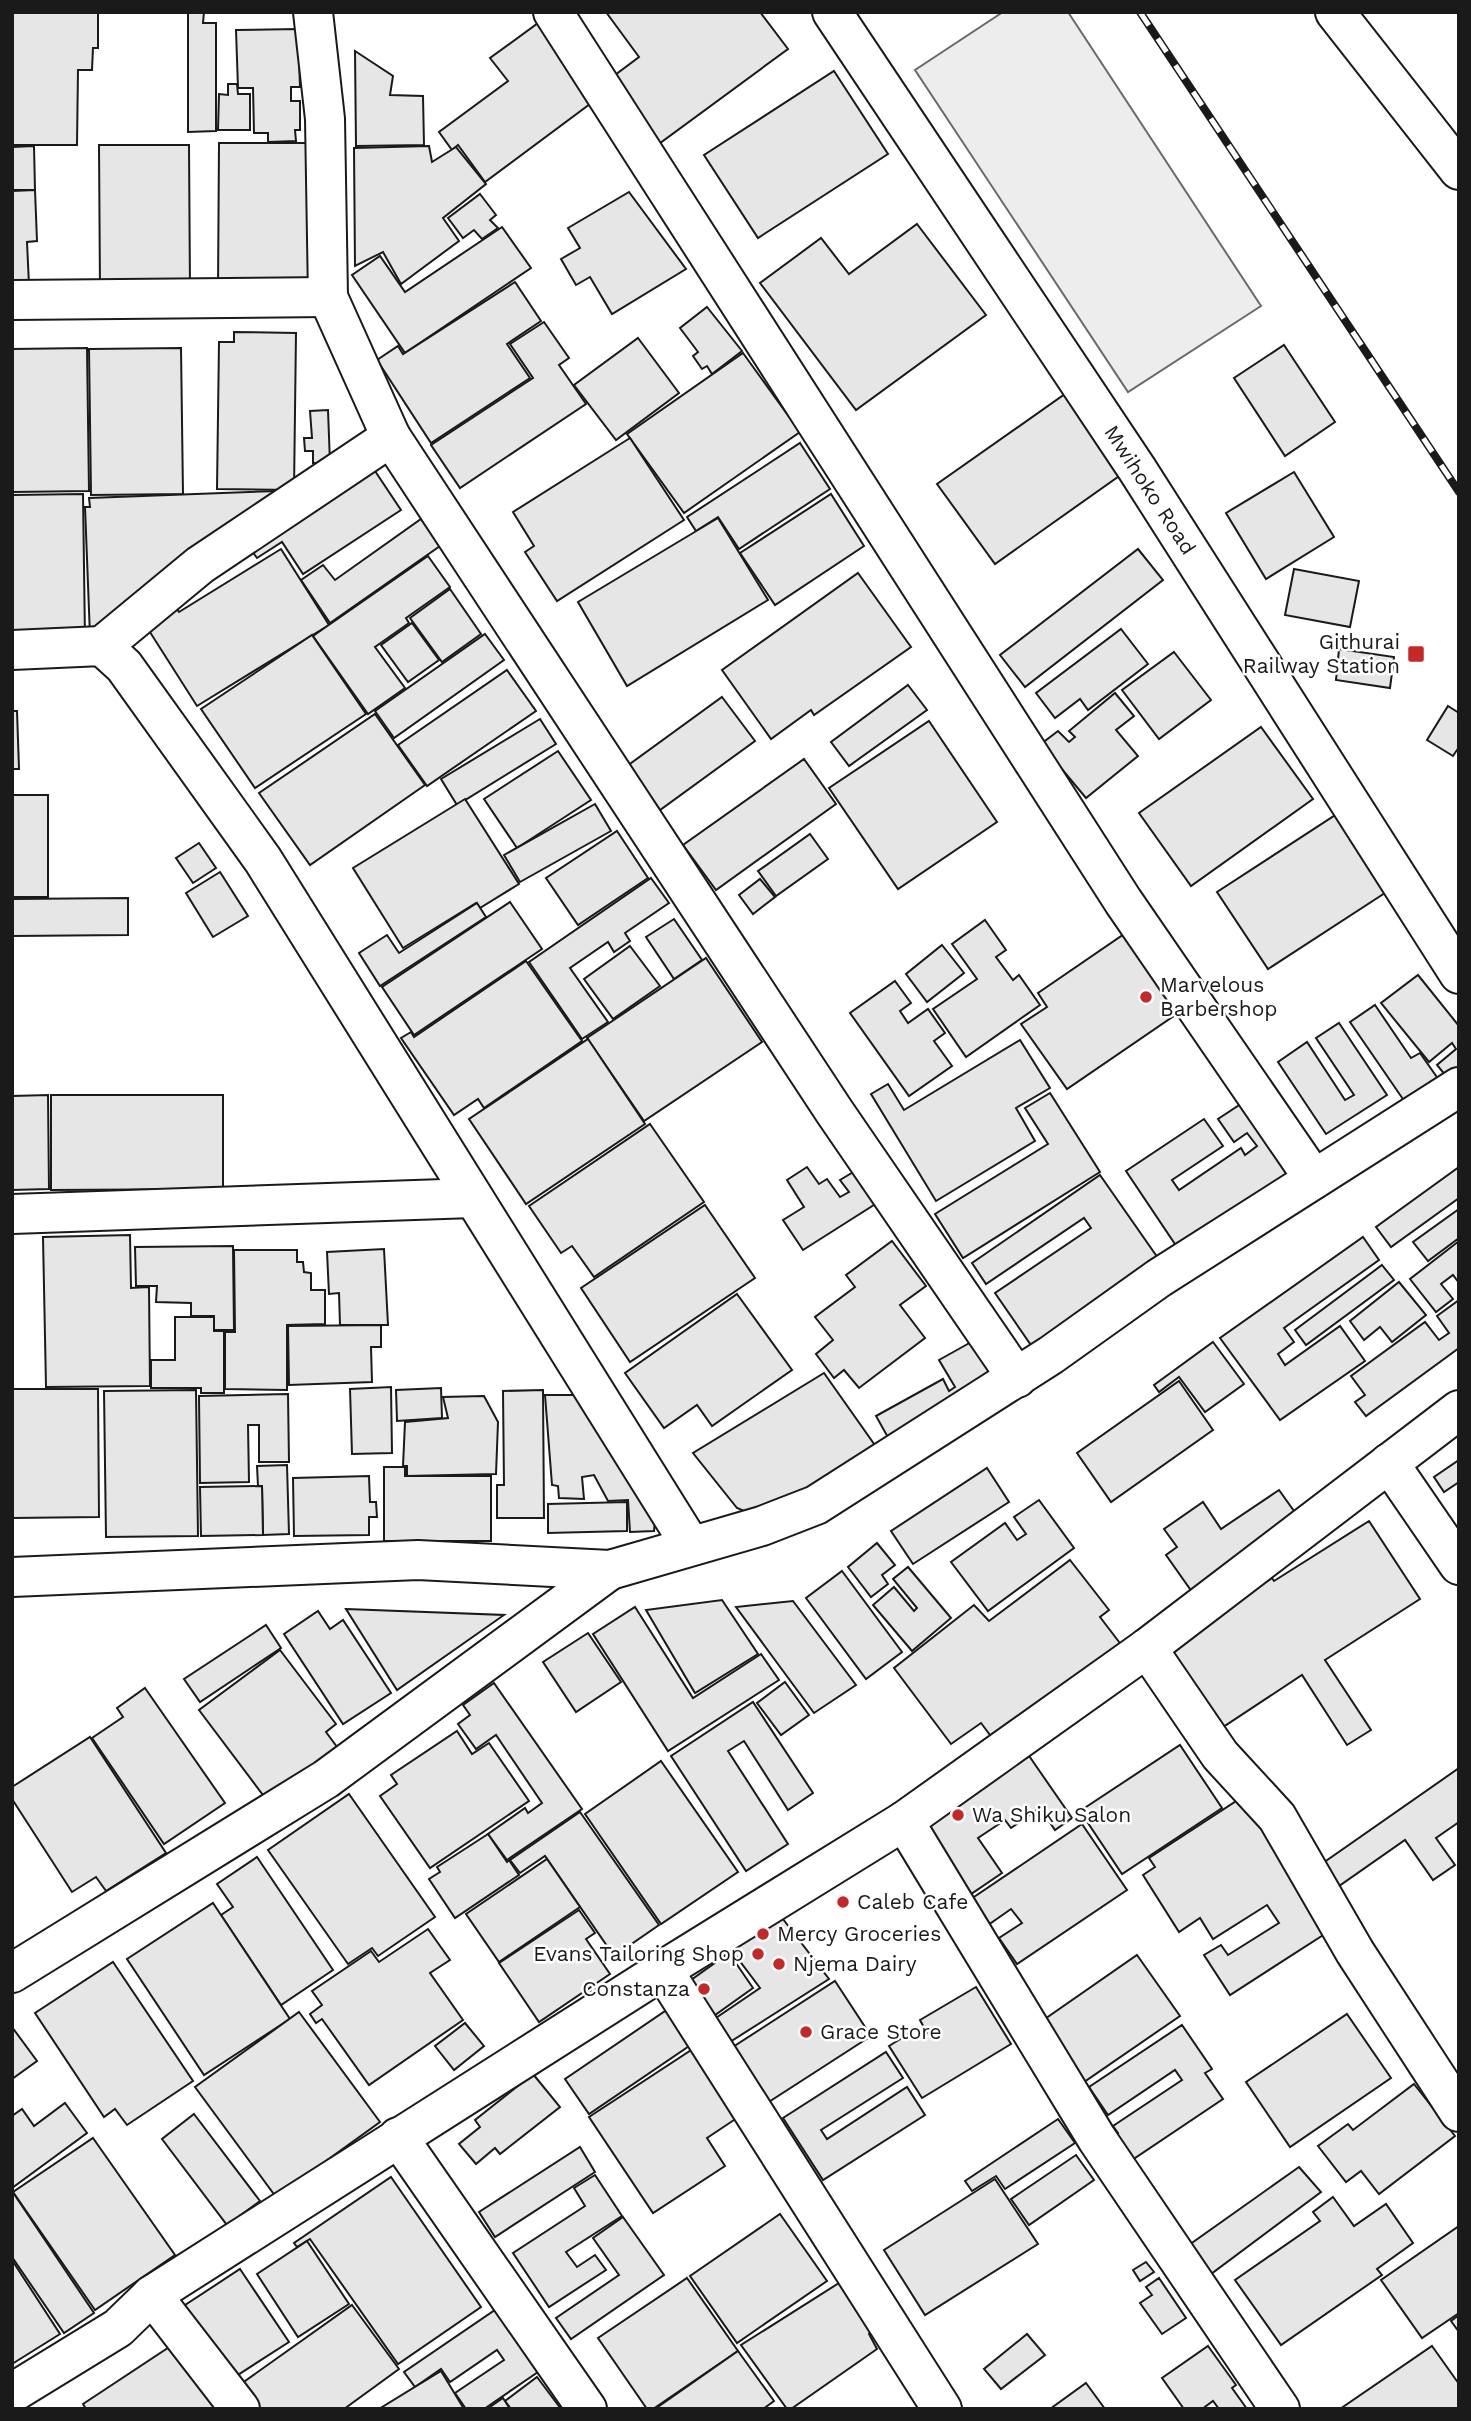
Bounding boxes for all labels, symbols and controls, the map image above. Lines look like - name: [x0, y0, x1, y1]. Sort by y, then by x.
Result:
- street label: Mwihoko Road: [1099, 420, 1202, 559]
- place label: Githurai Railway Station: [1243, 629, 1400, 678]
- marker: Githurai Railway Station: [1406, 644, 1426, 664]
- place label: Marvelous Barbershop: [1160, 972, 1277, 1021]
- marker: Marvelous Barbershop: [1138, 989, 1154, 1005]
- place label: Wa Shiku Salon: [972, 1802, 1131, 1827]
- marker: Wa Shiku Salon: [950, 1807, 966, 1823]
- place label: Caleb Cafe: [857, 1889, 968, 1914]
- marker: Caleb Cafe: [835, 1894, 851, 1910]
- place label: Mercy Groceries: [777, 1921, 941, 1946]
- marker: Mercy Groceries: [755, 1926, 771, 1942]
- place label: Evans Tailoring Shop: [533, 1941, 744, 1966]
- marker: Evans Tailoring Shop: [750, 1946, 766, 1962]
- place label: Njema Dairy: [793, 1951, 917, 1976]
- marker: Njema Dairy: [771, 1956, 787, 1972]
- place label: Constanza: [582, 1976, 690, 2001]
- marker: Constanza: [696, 1981, 712, 1997]
- place label: Grace Store: [820, 2019, 942, 2044]
- marker: Grace Store: [798, 2024, 814, 2040]

